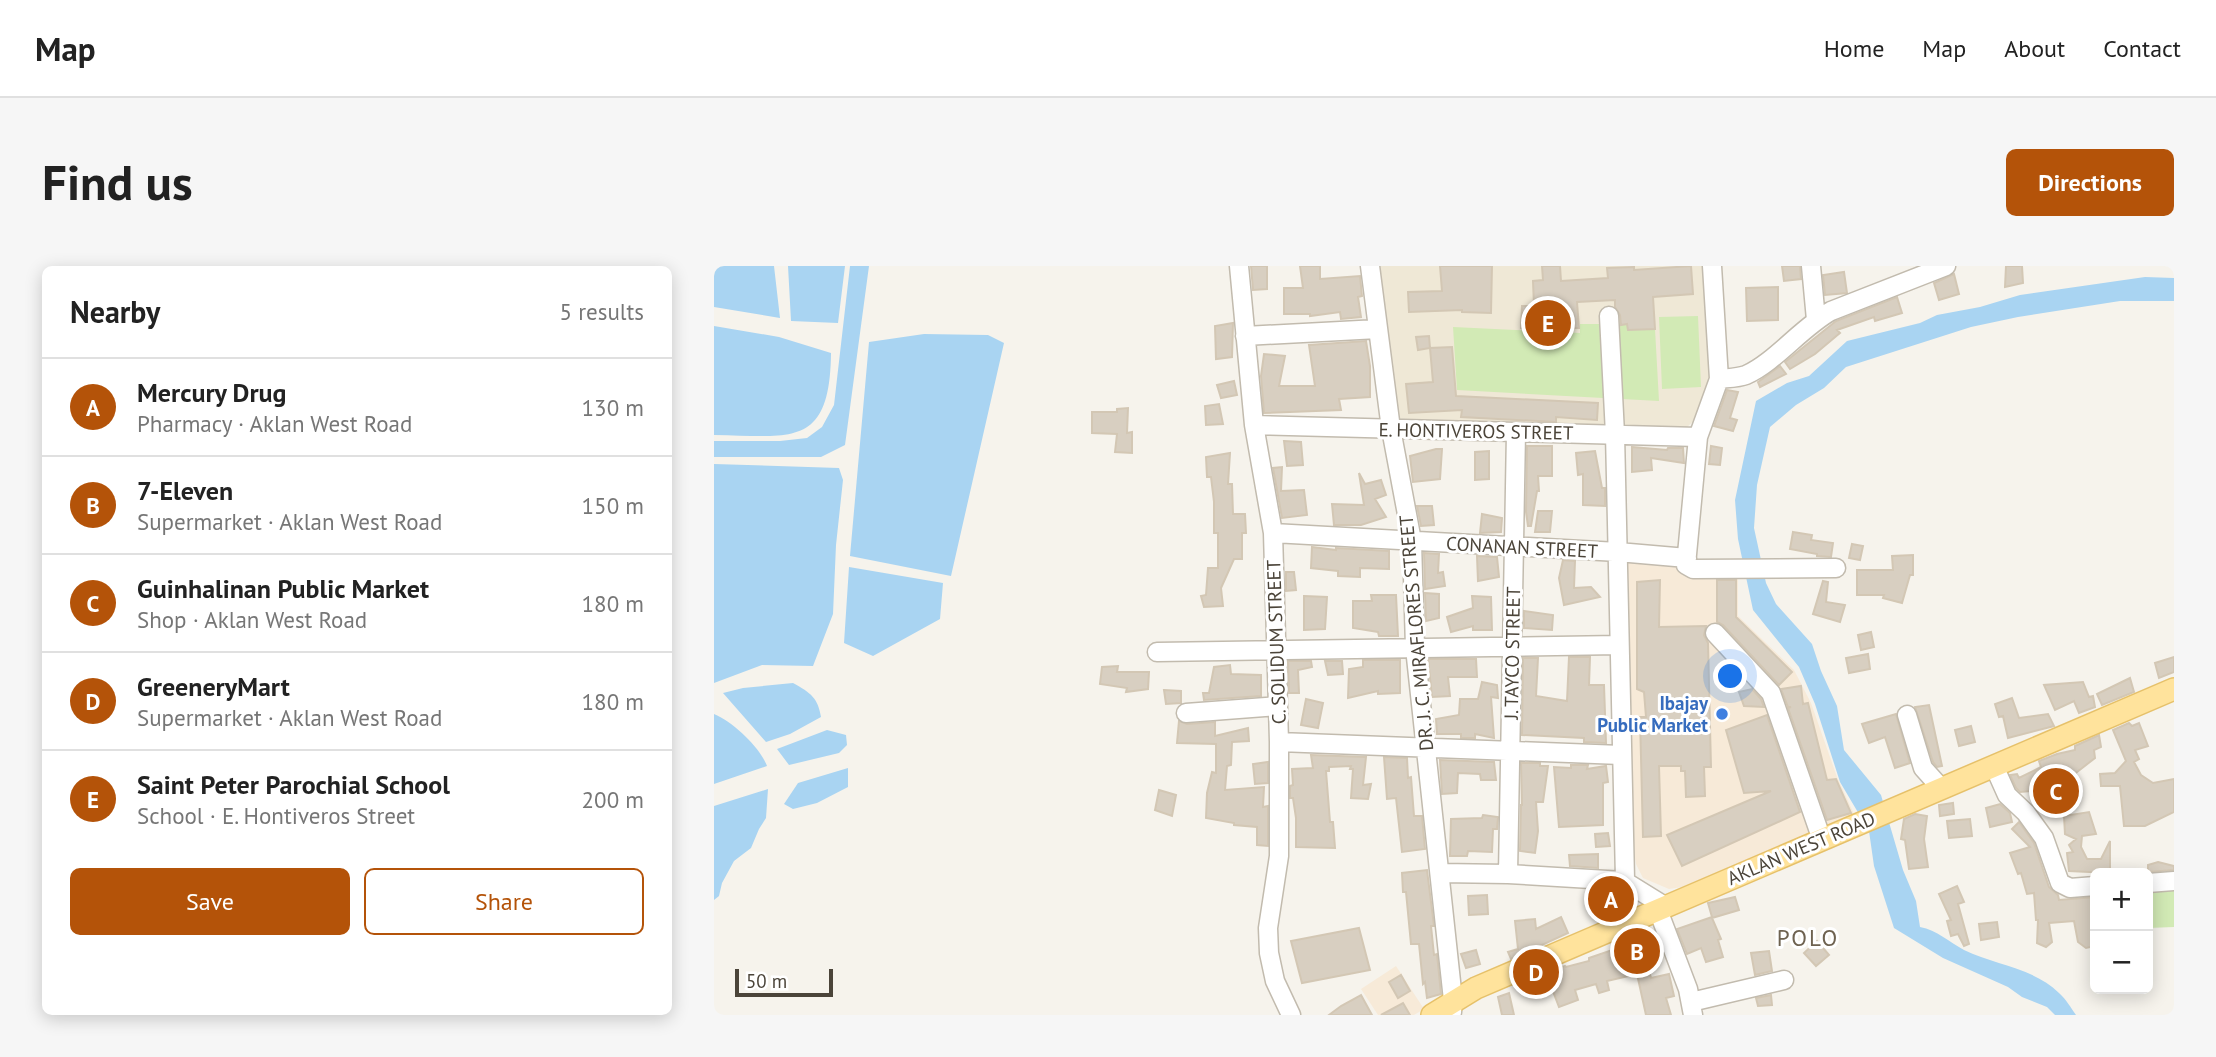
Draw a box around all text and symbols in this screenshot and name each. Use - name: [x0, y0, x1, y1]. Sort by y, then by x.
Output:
- text: Map: [35, 27, 96, 70]
- text: Home: [1824, 33, 1884, 64]
- text: Map: [1922, 33, 1966, 64]
- text: About: [2004, 33, 2065, 64]
- text: Contact: [2103, 33, 2181, 64]
- button: Directions: [2006, 149, 2174, 216]
- text: Find us: [42, 150, 193, 214]
- text: Nearby: [70, 292, 160, 331]
- text: 5 results: [560, 297, 644, 326]
- pin: E: [1525, 297, 1571, 349]
- text: Mercury Drug: [137, 376, 286, 409]
- text: A: [86, 393, 100, 422]
- text: 130 m: [582, 393, 644, 422]
- text: Pharmacy · Aklan West Road: [137, 409, 412, 438]
- street label: E. HONTIVEROS STREET: [1378, 417, 1574, 445]
- text: 7-Eleven: [137, 474, 233, 507]
- text: B: [86, 491, 100, 520]
- text: 150 m: [582, 491, 644, 520]
- text: Supermarket · Aklan West Road: [137, 507, 442, 536]
- street label: DR. J. C. MIRAFLORES STREET: [1394, 514, 1438, 752]
- street label: CONANAN STREET: [1446, 531, 1599, 563]
- street label: C. SOLIDUM STREET: [1261, 559, 1291, 725]
- text: Guinhalinan Public Market: [137, 572, 429, 605]
- street label: J. TAYCO STREET: [1499, 586, 1525, 721]
- text: C: [87, 589, 99, 618]
- text: 180 m: [582, 589, 644, 618]
- text: Shop · Aklan West Road: [137, 605, 367, 634]
- your location: [1713, 659, 1747, 693]
- text: GreeneryMart: [137, 670, 290, 703]
- text: D: [86, 687, 100, 716]
- text: 180 m: [582, 687, 644, 716]
- place label: Ibajay Public Market: [1597, 691, 1709, 737]
- text: Supermarket · Aklan West Road: [137, 703, 442, 732]
- marker: Ibajay Public Market: [1714, 706, 1730, 722]
- pin: C: [2033, 765, 2079, 817]
- text: Saint Peter Parochial School: [137, 768, 450, 801]
- text: E: [87, 785, 99, 814]
- text: 200 m: [582, 785, 644, 814]
- text: School · E. Hontiveros Street: [137, 801, 415, 830]
- street label: AKLAN WEST ROAD: [1723, 806, 1879, 890]
- button: Save: [70, 868, 350, 935]
- button: Share: [364, 868, 644, 935]
- map controls: [2090, 868, 2153, 994]
- button: +: [2090, 868, 2153, 931]
- pin: A: [1588, 873, 1634, 925]
- district label: POLO: [1777, 923, 1839, 952]
- pin: B: [1614, 925, 1660, 977]
- button: −: [2090, 931, 2153, 994]
- pin: D: [1513, 946, 1559, 998]
- scale bar: [735, 966, 833, 998]
- text: 50 m: [746, 969, 787, 993]

